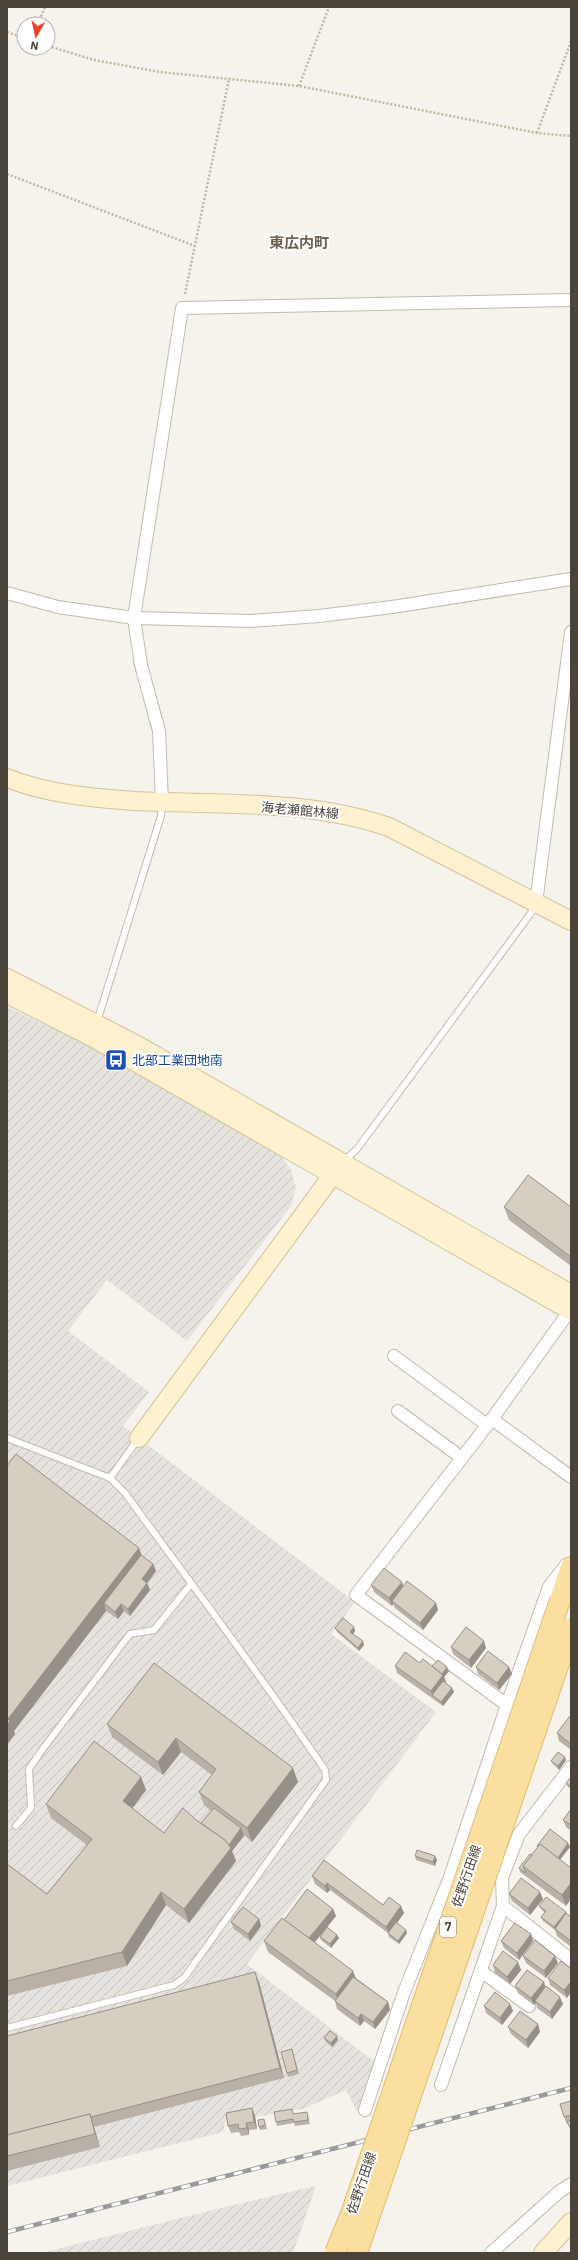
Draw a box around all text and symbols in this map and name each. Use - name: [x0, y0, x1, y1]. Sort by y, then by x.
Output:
- north arrow: [16, 16, 56, 56]
- text: N: [29, 38, 39, 53]
- district label: 東広内町: [269, 233, 329, 252]
- street label: 海老瀬館林線: [260, 799, 340, 822]
- bus stop icon: 北部工業団地南: [103, 1047, 129, 1073]
- place label: 北部工業団地南: [132, 1052, 223, 1069]
- street label: 佐野行田線: [448, 1843, 485, 1910]
- road number: 7: [440, 1917, 456, 1937]
- street label: 佐野行田線: [343, 2150, 380, 2217]

